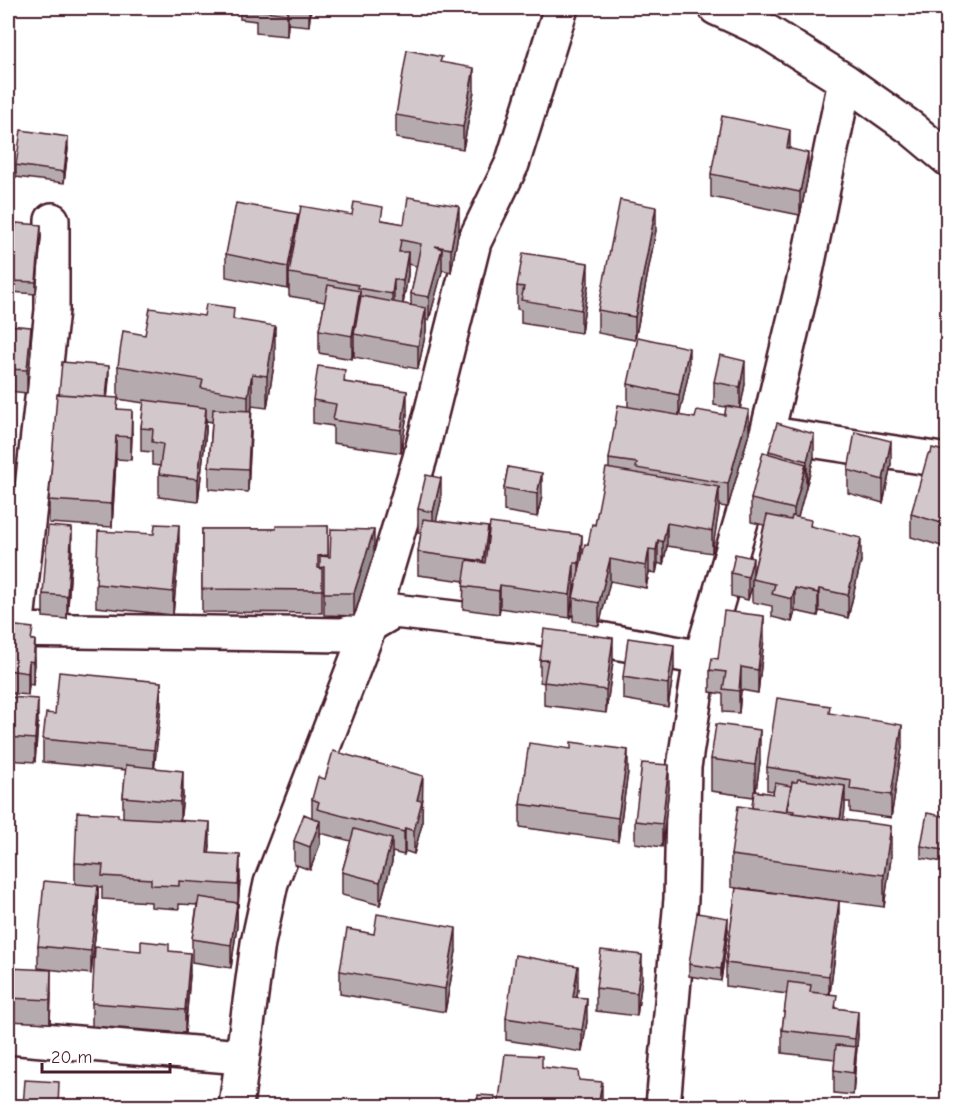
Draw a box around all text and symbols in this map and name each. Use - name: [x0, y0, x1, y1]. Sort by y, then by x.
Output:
- scale bar: [42, 1036, 170, 1074]
- text: 20 m: [51, 1047, 92, 1068]

